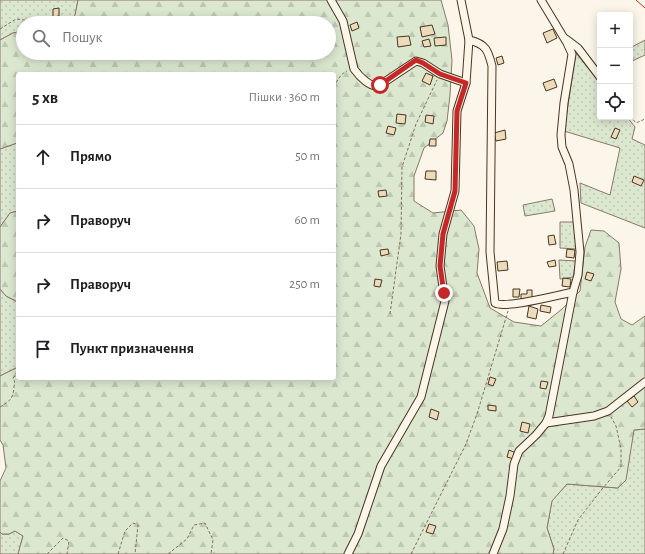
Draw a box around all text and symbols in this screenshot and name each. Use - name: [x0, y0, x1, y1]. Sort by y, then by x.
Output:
- map controls: [597, 12, 633, 120]
- button: +: [597, 12, 633, 48]
- search box: [16, 16, 336, 60]
- icon: search: [30, 27, 52, 49]
- text: Пошук: [62, 30, 102, 45]
- button: −: [597, 48, 633, 84]
- route start: [371, 76, 389, 94]
- button: locate: [597, 84, 633, 120]
- text: 5 хв: [32, 89, 58, 106]
- text: Пішки · 360 m: [248, 91, 320, 104]
- icon: ahead: [32, 146, 54, 168]
- text: Прямо: [70, 149, 112, 164]
- text: 50 m: [295, 150, 320, 163]
- icon: right: [32, 210, 54, 232]
- text: Праворуч: [70, 213, 131, 228]
- text: 60 m: [294, 214, 320, 227]
- icon: right: [32, 274, 54, 296]
- text: Праворуч: [70, 277, 131, 292]
- text: 250 m: [289, 278, 320, 291]
- route end: [435, 284, 453, 302]
- icon: arrive: [32, 338, 54, 360]
- text: Пункт призначення: [70, 341, 194, 356]

